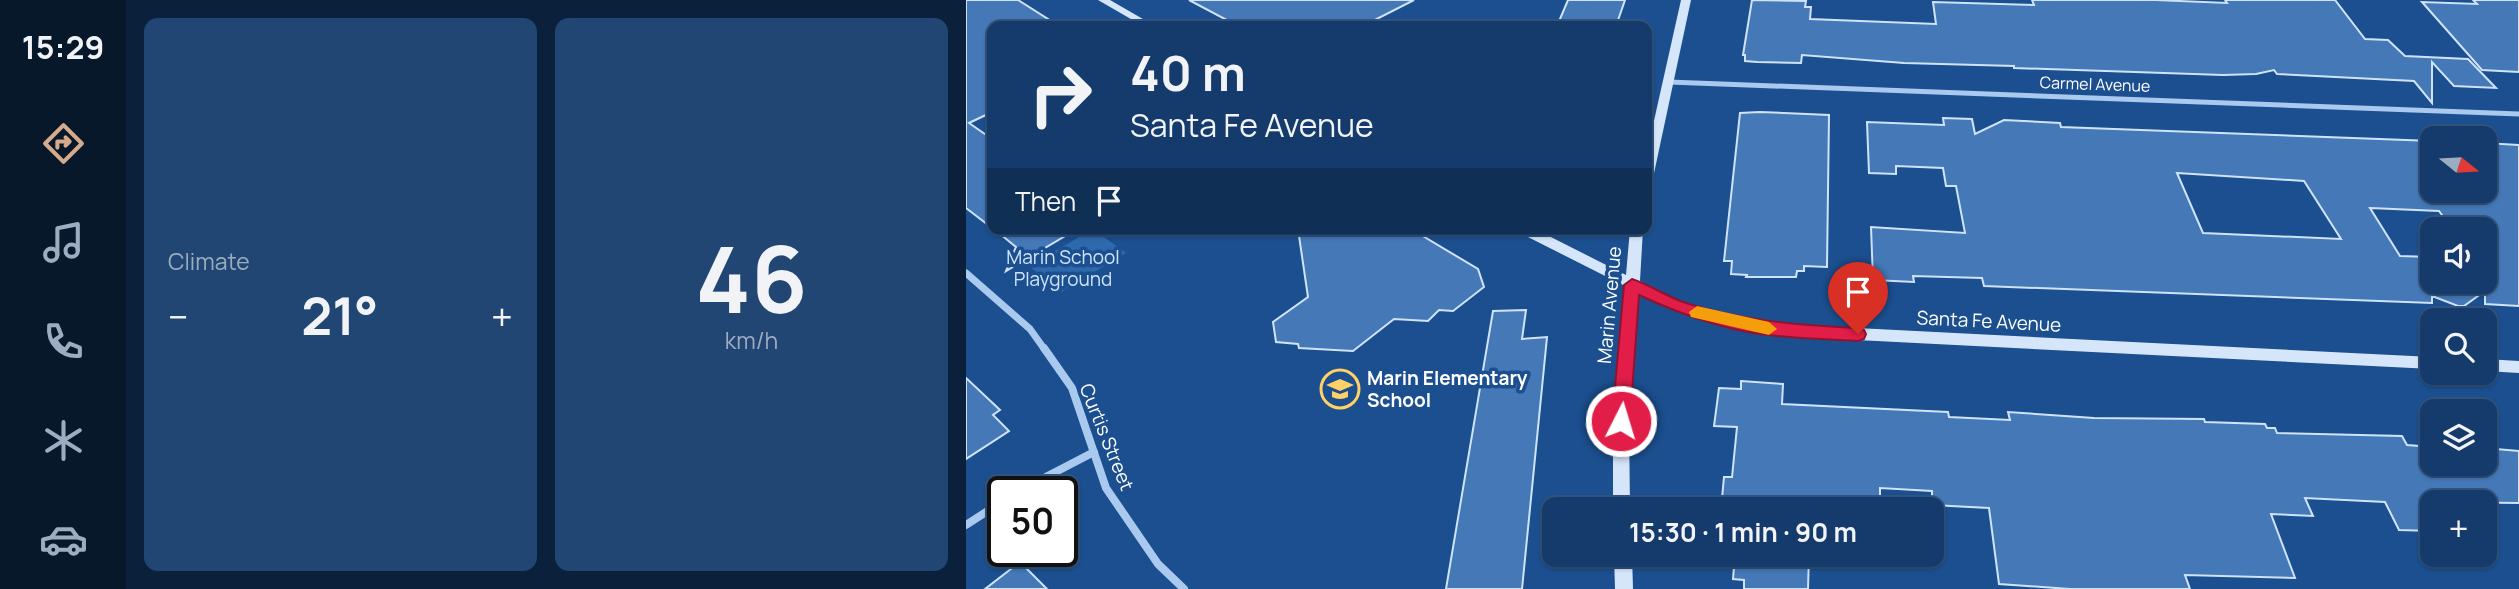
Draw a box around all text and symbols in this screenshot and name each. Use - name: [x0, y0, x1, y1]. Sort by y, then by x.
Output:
- text: 15:29: [22, 25, 104, 69]
- text: 40 m: [1130, 39, 1246, 106]
- icon: right: [1015, 49, 1106, 140]
- street label: Carmel Avenue: [2039, 71, 2151, 97]
- text: Santa Fe Avenue: [1130, 103, 1374, 147]
- icon: directions: [39, 119, 88, 168]
- north arrow: [2420, 126, 2497, 203]
- map controls: [2420, 126, 2497, 567]
- icon: arrive: [1090, 182, 1128, 220]
- text: Then: [1015, 183, 1076, 219]
- text: 46: [696, 216, 807, 340]
- button: sound: [2420, 217, 2497, 294]
- icon: music: [39, 218, 88, 267]
- park label: Marin School Playground: [1006, 244, 1120, 292]
- text: Climate: [168, 245, 250, 277]
- street label: Marin Avenue: [1591, 245, 1627, 365]
- pin: [1828, 262, 1888, 334]
- icon: arrive: [1839, 273, 1877, 311]
- text: 21°: [301, 280, 378, 351]
- text: −: [168, 290, 189, 342]
- text: +: [491, 290, 513, 342]
- street label: Santa Fe Avenue: [1916, 304, 2062, 338]
- button: search: [2420, 308, 2497, 385]
- icon: phone: [39, 317, 88, 366]
- text: km/h: [725, 324, 778, 356]
- place label: Marin Elementary School: [1367, 365, 1528, 413]
- school or university icon: Marin Elementary School: [1319, 368, 1361, 410]
- street label: Curtis Street: [1074, 380, 1140, 494]
- position arrow: [1584, 384, 1658, 458]
- button: layers: [2420, 399, 2497, 476]
- icon: climate: [39, 416, 88, 465]
- speed limit sign: 50: [987, 476, 1078, 567]
- button: +: [2420, 490, 2497, 567]
- text: 15:30 · 1 min · 90 m: [1629, 514, 1857, 550]
- icon: car: [39, 515, 88, 564]

